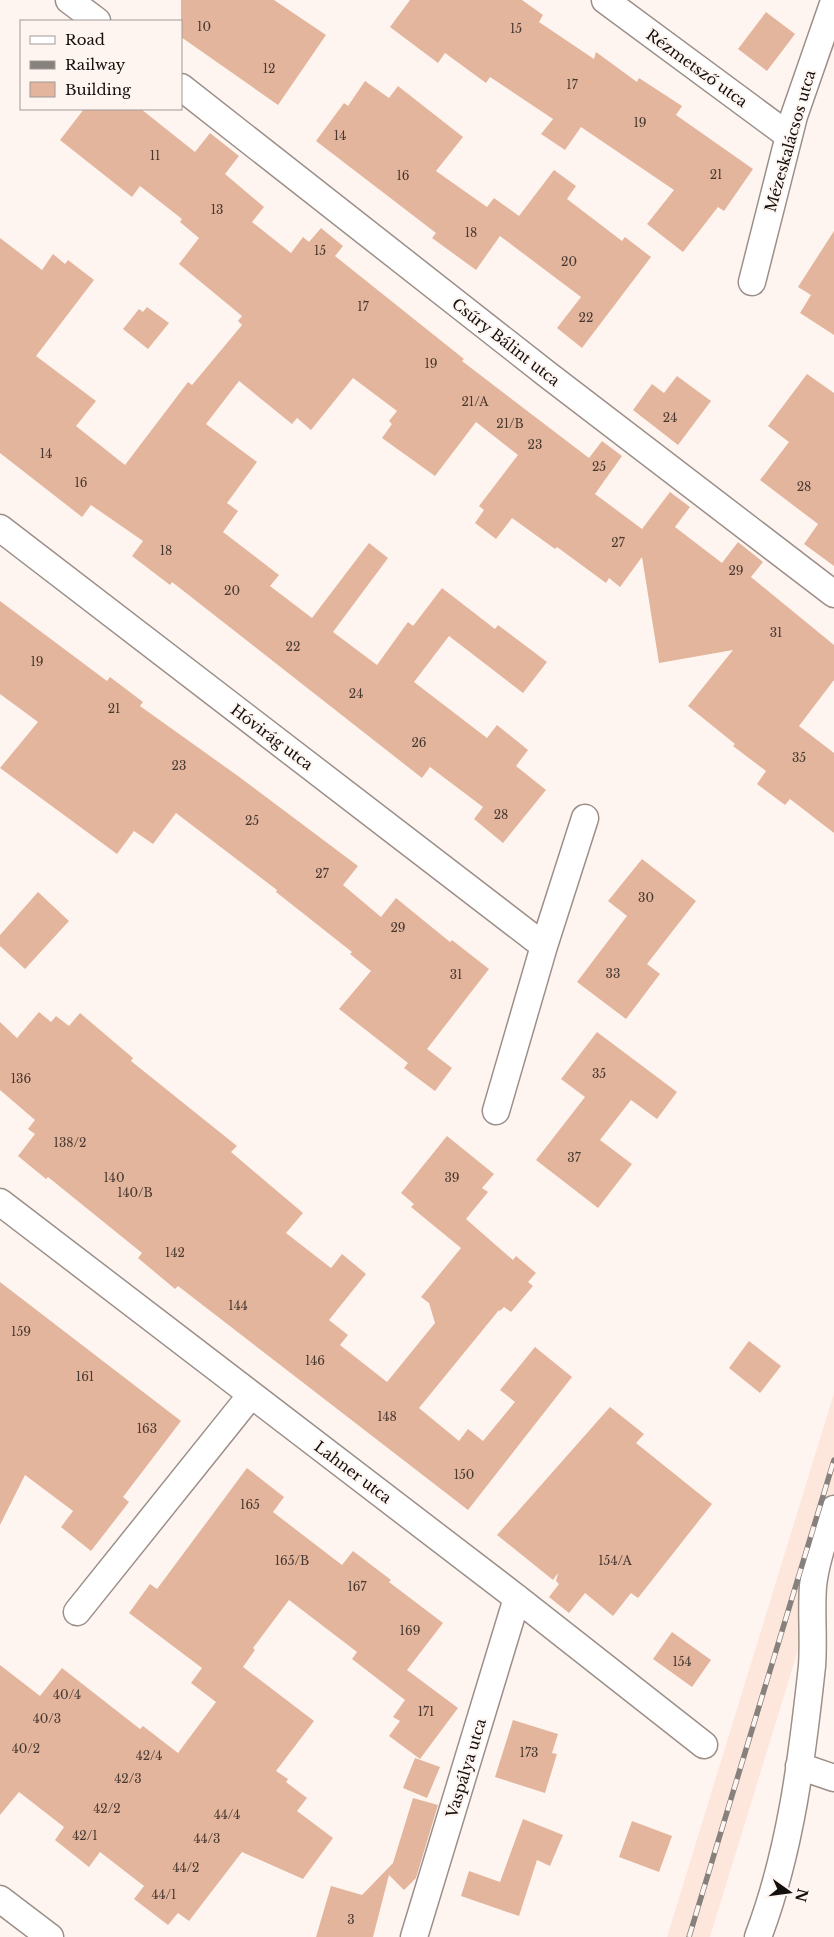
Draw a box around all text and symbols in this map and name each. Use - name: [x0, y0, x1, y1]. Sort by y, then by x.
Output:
- house number: 10: [197, 19, 211, 34]
- legend: [20, 20, 182, 110]
- house number: 15: [510, 21, 522, 36]
- street label: Rézmetsző utca: [643, 25, 752, 111]
- text: Road: [65, 30, 105, 49]
- text: Railway: [65, 55, 126, 74]
- house number: 12: [263, 61, 275, 76]
- street label: Mézeskalácsos utca: [761, 67, 820, 214]
- house number: 17: [566, 77, 579, 92]
- text: Building: [65, 80, 132, 99]
- house number: 19: [633, 115, 647, 130]
- house number: 14: [334, 128, 346, 143]
- house number: 11: [150, 148, 160, 163]
- house number: 21: [710, 167, 722, 182]
- house number: 16: [396, 168, 410, 183]
- house number: 13: [211, 202, 223, 217]
- house number: 18: [465, 225, 477, 240]
- house number: 15: [314, 243, 326, 258]
- house number: 20: [561, 254, 577, 269]
- street label: Csűry Bálint utca: [448, 294, 564, 390]
- house number: 17: [357, 299, 370, 314]
- house number: 22: [579, 310, 593, 325]
- house number: 19: [424, 356, 438, 371]
- house number: 21/A: [461, 394, 489, 409]
- house number: 24: [663, 410, 677, 425]
- house number: 21/B: [496, 416, 524, 431]
- house number: 23: [528, 437, 542, 452]
- house number: 14: [40, 446, 52, 461]
- house number: 25: [592, 459, 606, 474]
- house number: 16: [74, 475, 88, 490]
- house number: 28: [797, 479, 811, 494]
- house number: 27: [611, 535, 626, 550]
- house number: 18: [160, 543, 172, 558]
- house number: 29: [728, 563, 744, 578]
- house number: 20: [224, 583, 240, 598]
- house number: 31: [770, 625, 782, 640]
- house number: 22: [286, 639, 300, 654]
- house number: 19: [30, 654, 44, 669]
- house number: 24: [349, 686, 363, 701]
- street label: Hóvirág utca: [227, 700, 317, 774]
- house number: 21: [108, 701, 120, 716]
- house number: 26: [411, 735, 427, 750]
- house number: 35: [792, 750, 806, 765]
- house number: 23: [172, 758, 186, 773]
- house number: 28: [494, 807, 508, 822]
- house number: 25: [245, 813, 259, 828]
- house number: 27: [315, 866, 330, 881]
- house number: 30: [638, 890, 654, 905]
- house number: 29: [390, 920, 406, 935]
- house number: 33: [606, 966, 620, 981]
- house number: 31: [450, 967, 462, 982]
- house number: 35: [592, 1066, 606, 1081]
- house number: 136: [11, 1071, 32, 1086]
- house number: 138/2: [54, 1135, 86, 1150]
- house number: 37: [567, 1150, 582, 1165]
- house number: 140: [104, 1170, 124, 1185]
- house number: 39: [444, 1170, 460, 1185]
- house number: 140/B: [117, 1185, 153, 1200]
- house number: 142: [165, 1245, 185, 1260]
- house number: 144: [228, 1298, 248, 1313]
- house number: 159: [11, 1324, 31, 1339]
- house number: 146: [305, 1353, 325, 1368]
- house number: 161: [76, 1369, 94, 1384]
- house number: 148: [377, 1409, 397, 1424]
- house number: 163: [137, 1421, 157, 1436]
- street label: Lahner utca: [311, 1437, 396, 1508]
- house number: 150: [454, 1467, 474, 1482]
- house number: 165: [240, 1497, 260, 1512]
- house number: 165/B: [275, 1553, 309, 1568]
- house number: 154/A: [598, 1553, 632, 1568]
- house number: 167: [347, 1579, 368, 1594]
- house number: 169: [400, 1623, 420, 1638]
- house number: 154: [672, 1654, 692, 1669]
- house number: 40/4: [53, 1687, 81, 1702]
- house number: 171: [418, 1704, 434, 1719]
- house number: 40/3: [33, 1711, 61, 1726]
- street label: Vaspálya utca: [442, 1715, 490, 1821]
- house number: 40/2: [12, 1741, 40, 1756]
- house number: 173: [520, 1745, 538, 1760]
- house number: 42/4: [136, 1748, 162, 1763]
- house number: 42/3: [114, 1771, 142, 1786]
- house number: 42/2: [93, 1801, 121, 1816]
- house number: 44/4: [214, 1807, 240, 1822]
- house number: 42/1: [72, 1828, 98, 1843]
- house number: 44/3: [194, 1831, 220, 1846]
- house number: 44/2: [173, 1860, 199, 1875]
- north arrow: [764, 1867, 814, 1917]
- house number: 44/1: [152, 1887, 176, 1902]
- text: N: [791, 1887, 812, 1904]
- house number: 3: [347, 1912, 355, 1927]

